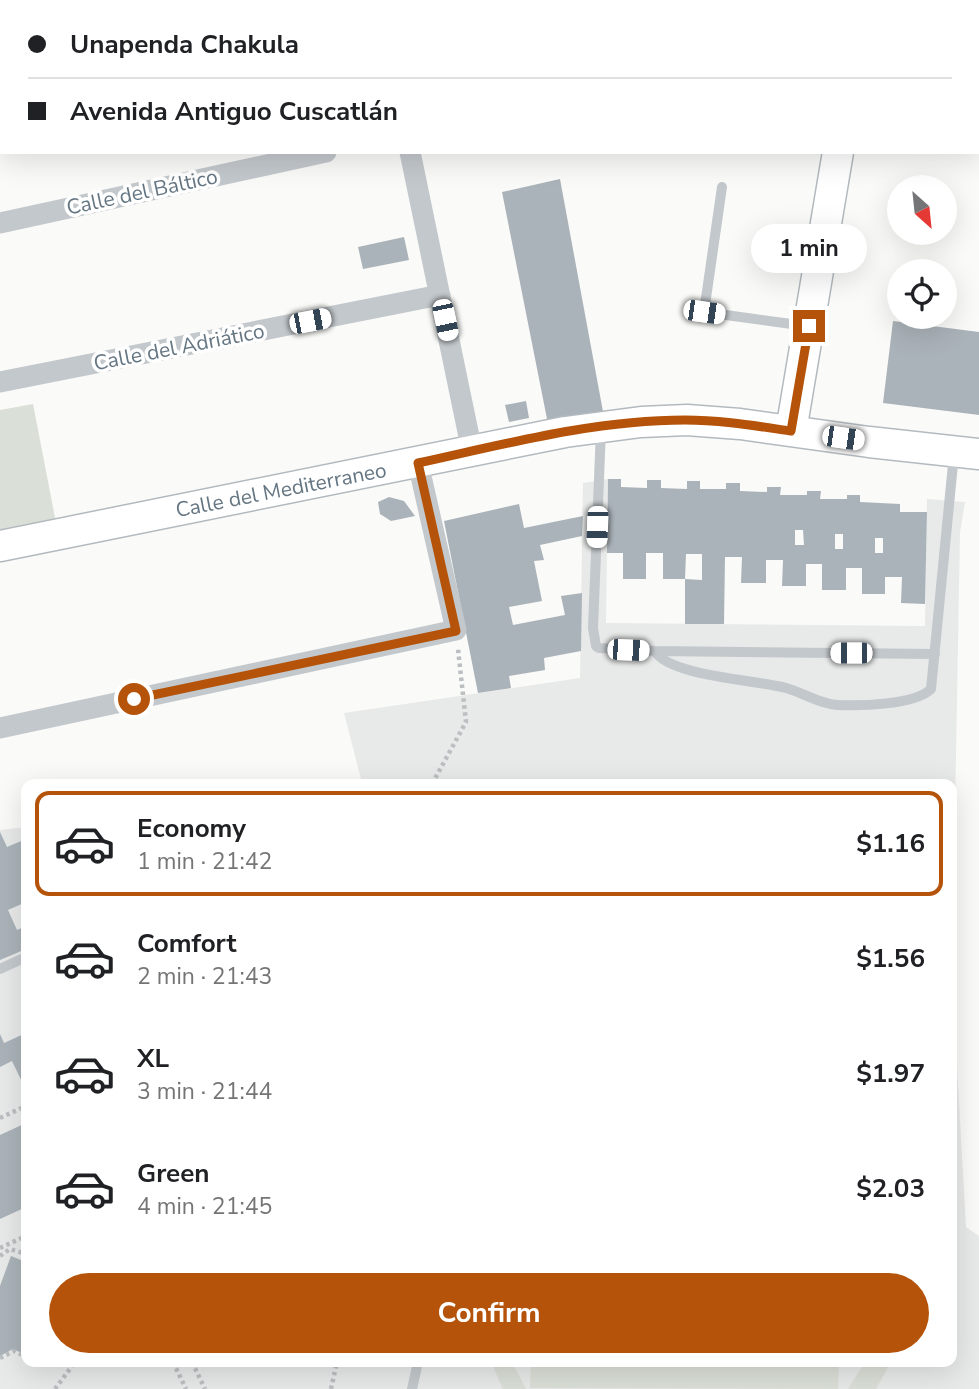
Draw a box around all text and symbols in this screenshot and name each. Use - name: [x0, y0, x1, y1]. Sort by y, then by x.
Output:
- text: Unapenda Chakula: [70, 27, 299, 62]
- text: Avenida Antiguo Cuscatlán: [70, 94, 398, 129]
- street label: Calle del Báltico: [64, 162, 220, 222]
- north arrow: [887, 175, 957, 245]
- map controls: [887, 175, 957, 329]
- callout: 1 min: [751, 224, 867, 274]
- text: 1 min: [779, 233, 839, 264]
- button: locate: [887, 259, 957, 329]
- car: [431, 297, 460, 343]
- car: [682, 299, 727, 325]
- car: [288, 307, 333, 335]
- route end: [793, 310, 825, 342]
- street label: Calle del Adriático: [91, 317, 267, 377]
- car: [821, 425, 866, 451]
- street label: Calle del Mediterraneo: [173, 456, 389, 524]
- car: [586, 506, 609, 548]
- car: [607, 639, 650, 661]
- car: [831, 643, 873, 664]
- route start: [118, 683, 150, 715]
- text: Economy: [137, 811, 246, 846]
- icon: car: [53, 812, 116, 875]
- text: $1.16: [856, 826, 925, 861]
- text: 1 min · 21:42: [137, 846, 272, 877]
- text: Comfort: [137, 926, 237, 961]
- icon: car: [53, 927, 116, 990]
- text: $1.56: [856, 941, 925, 976]
- text: 2 min · 21:43: [137, 961, 272, 992]
- text: XL: [137, 1041, 169, 1076]
- icon: car: [53, 1042, 116, 1105]
- text: $1.97: [856, 1056, 925, 1091]
- text: 3 min · 21:44: [137, 1076, 272, 1107]
- text: Green: [137, 1156, 210, 1191]
- icon: car: [53, 1157, 116, 1220]
- text: $2.03: [856, 1171, 925, 1206]
- text: 4 min · 21:45: [137, 1191, 272, 1222]
- button: Confirm: [49, 1273, 929, 1353]

